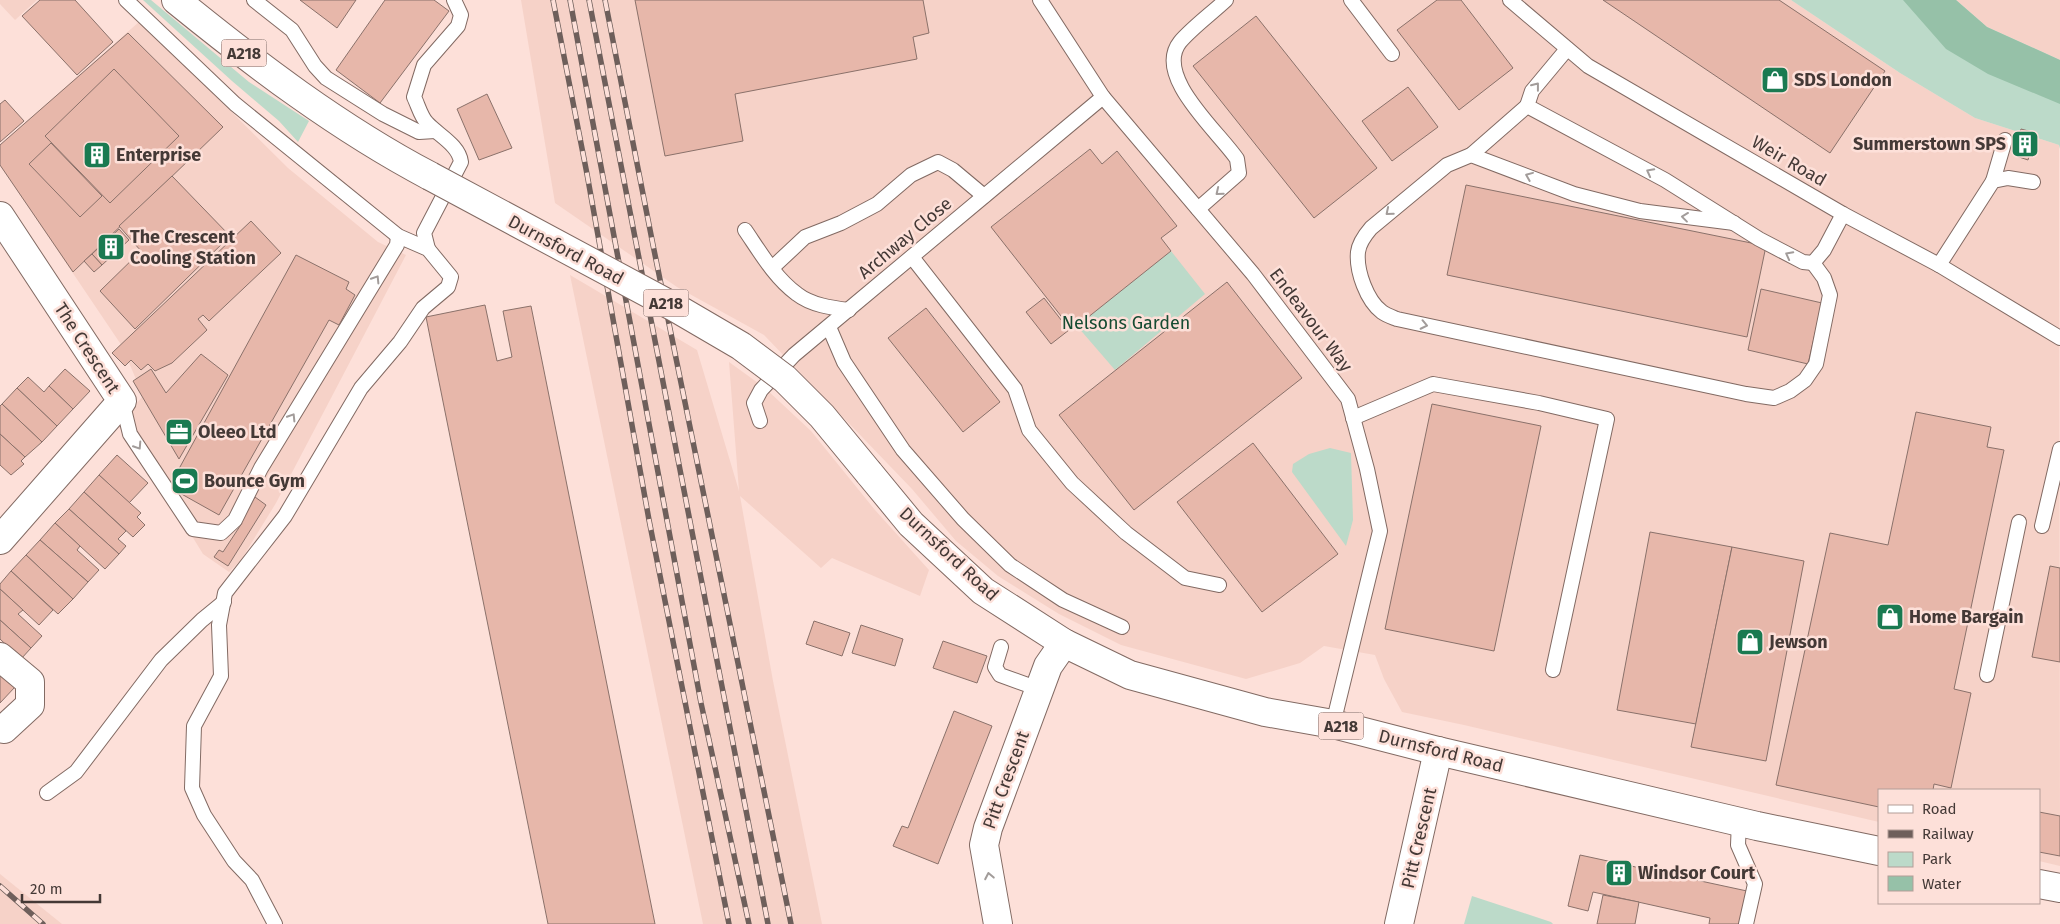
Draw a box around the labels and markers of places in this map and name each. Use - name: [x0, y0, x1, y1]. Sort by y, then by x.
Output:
- shop icon: SDS London: [1760, 65, 1790, 95]
- place label: SDS London: [1794, 69, 1892, 91]
- building icon: Summerstown SPS: [2010, 129, 2040, 159]
- place label: Summerstown SPS: [1853, 133, 2006, 155]
- building icon: Enterprise: [82, 140, 112, 170]
- place label: Enterprise: [116, 144, 201, 166]
- place label: The Crescent Cooling Station: [130, 226, 256, 269]
- building icon: The Crescent Cooling Station: [96, 232, 126, 262]
- office icon: Oleeo Ltd: [164, 417, 194, 447]
- place label: Oleeo Ltd: [198, 421, 277, 443]
- sports icon: Bounce Gym: [170, 466, 200, 496]
- place label: Bounce Gym: [204, 470, 305, 492]
- shop icon: Home Bargain: [1875, 602, 1905, 632]
- place label: Home Bargain: [1909, 606, 2024, 628]
- shop icon: Jewson: [1735, 627, 1765, 657]
- place label: Jewson: [1768, 631, 1828, 653]
- building icon: Windsor Court: [1604, 858, 1634, 888]
- place label: Windsor Court: [1638, 862, 1756, 884]

